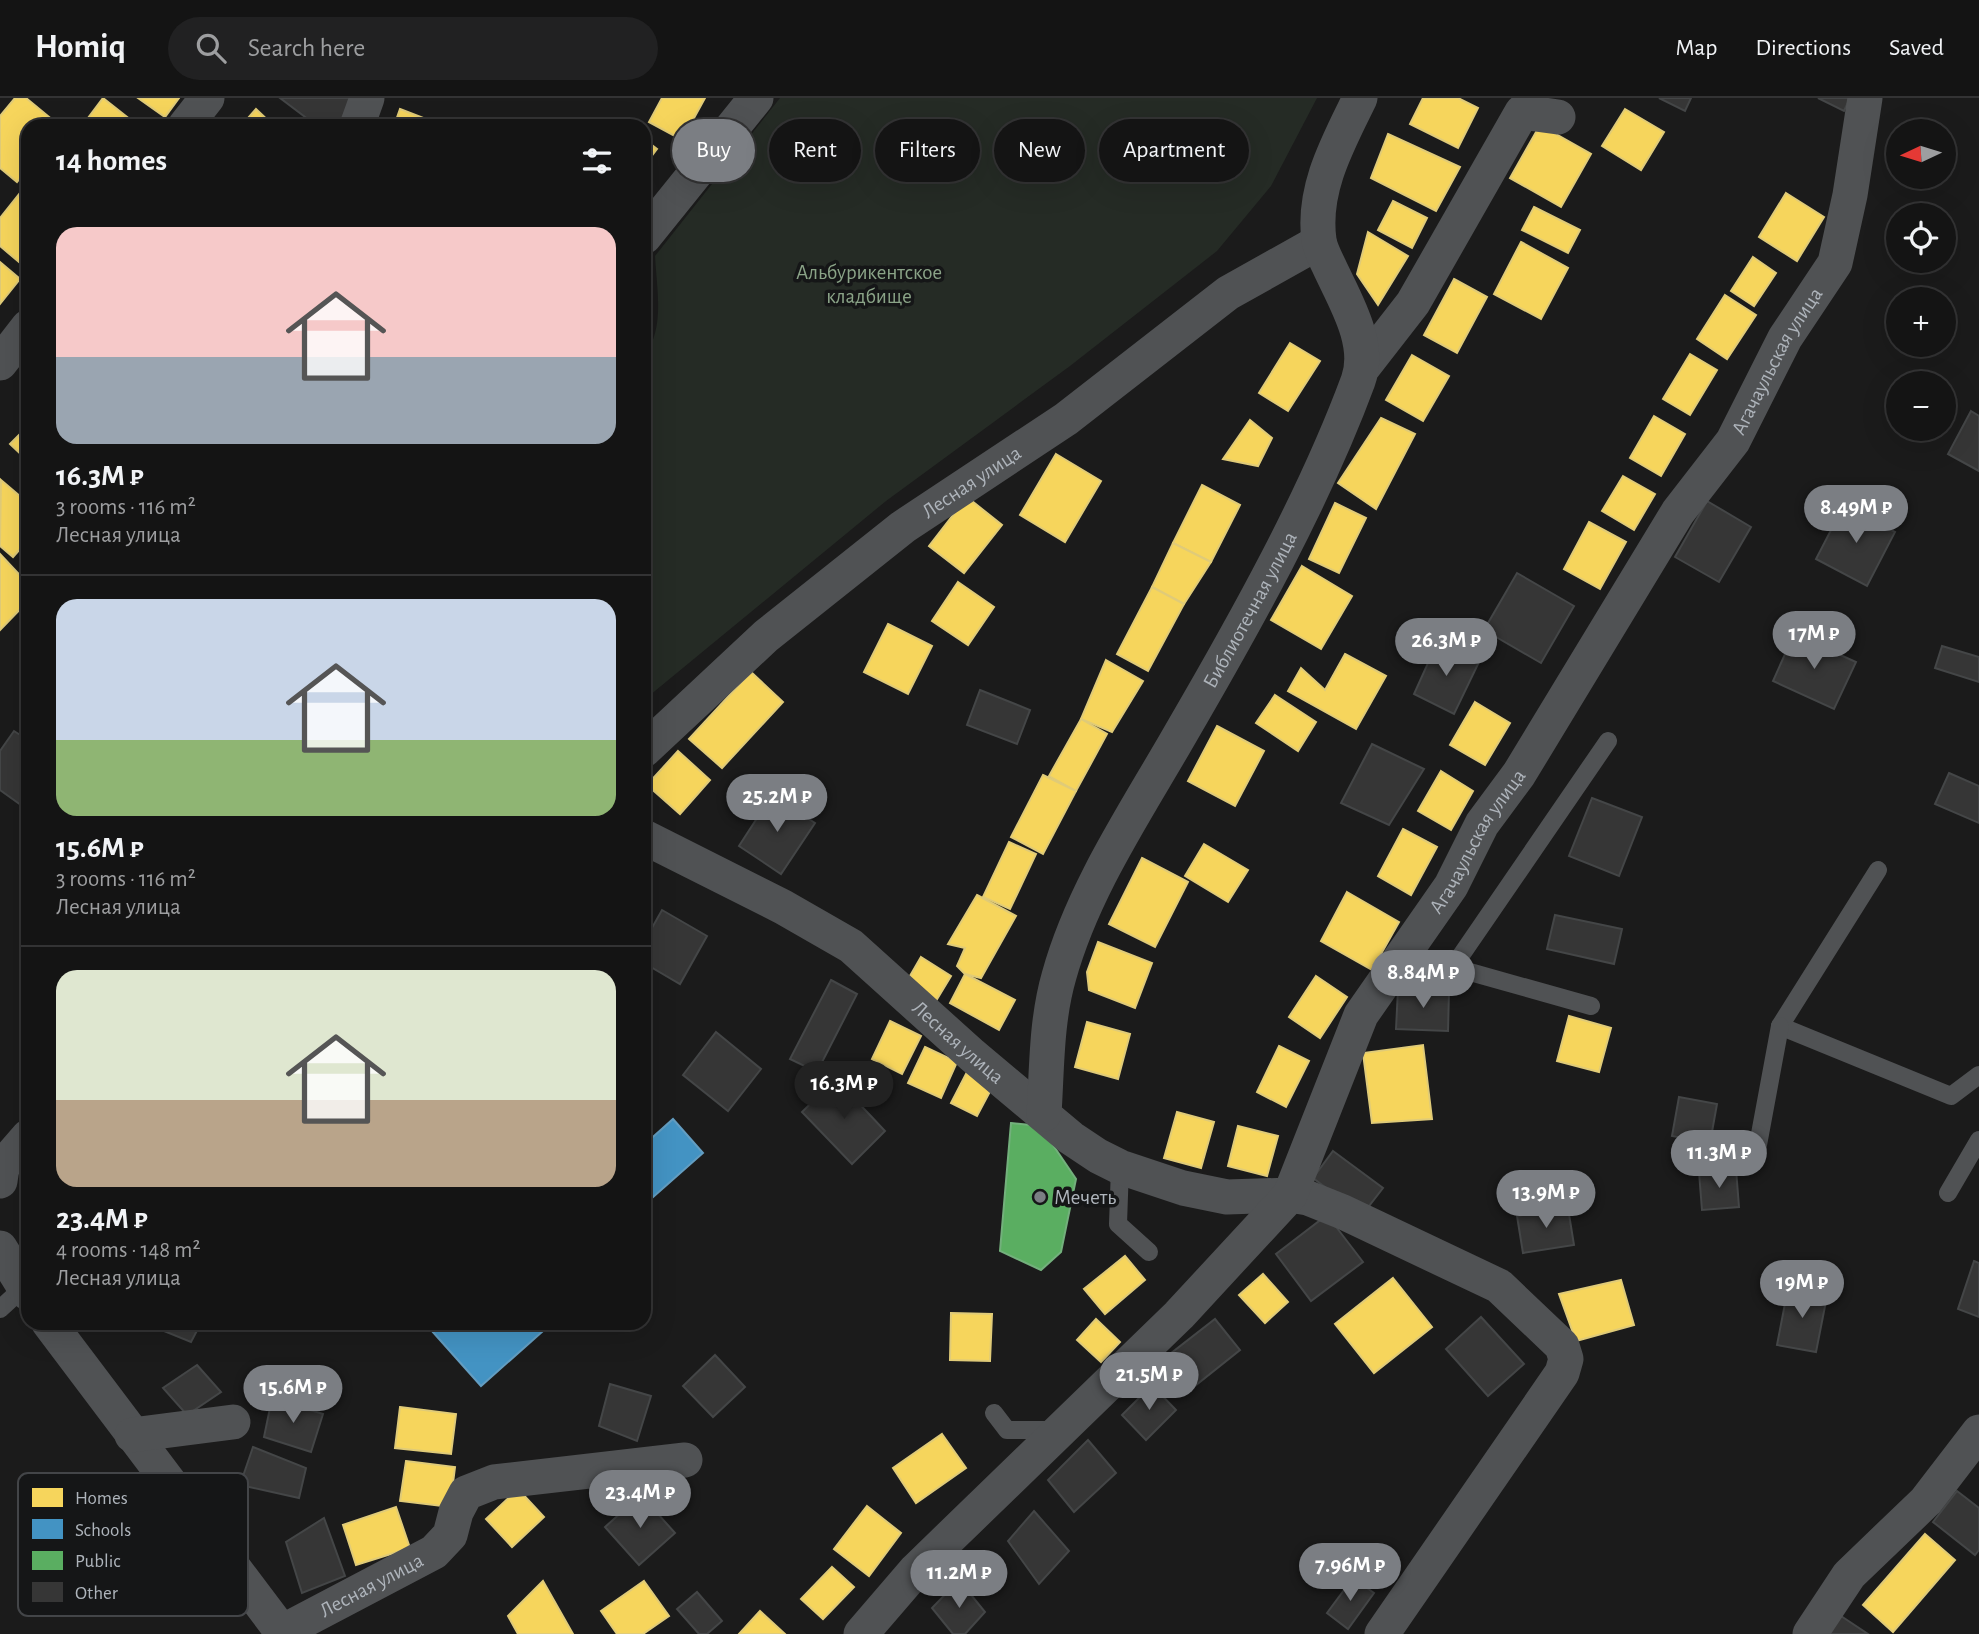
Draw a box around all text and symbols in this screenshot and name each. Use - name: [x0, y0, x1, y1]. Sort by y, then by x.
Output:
- search box: [168, 17, 658, 80]
- icon: search: [192, 29, 230, 67]
- text: Homiq: [35, 31, 126, 64]
- text: Search here: [248, 35, 365, 61]
- text: Map: [1675, 36, 1717, 60]
- text: Directions: [1755, 36, 1851, 60]
- text: Saved: [1889, 36, 1944, 60]
- chip: Buy: [672, 119, 755, 182]
- chip: Rent: [769, 119, 861, 182]
- chip: Filters: [875, 119, 980, 182]
- chip: New: [994, 119, 1085, 182]
- chip: Apartment: [1099, 119, 1249, 182]
- north arrow: [1886, 119, 1956, 189]
- map controls: [1886, 119, 1956, 441]
- icon: filters: [578, 142, 616, 180]
- text: 14 homes: [56, 146, 167, 176]
- button: locate: [1886, 203, 1956, 273]
- park label: Альбурикентское кладбище: [796, 262, 942, 307]
- icon: home: [273, 273, 399, 399]
- street label: Агачаульская улица: [1727, 283, 1826, 438]
- button: +: [1886, 287, 1956, 357]
- button: −: [1886, 371, 1956, 441]
- street label: Лесная улица: [918, 441, 1025, 522]
- text: 16.3M ₽: [56, 461, 144, 491]
- pin: 8.49M ₽: [1791, 486, 1921, 545]
- text: 3 rooms · 116 m²: [56, 496, 196, 519]
- text: 8.49M ₽: [1820, 496, 1892, 519]
- text: Лесная улица: [56, 524, 181, 547]
- street label: Библиотечная улица: [1199, 528, 1301, 691]
- pin: 17M ₽: [1765, 612, 1863, 671]
- pin: 26.3M ₽: [1381, 618, 1511, 678]
- text: 17M ₽: [1789, 622, 1839, 645]
- text: 26.3M ₽: [1411, 629, 1481, 652]
- icon: home: [273, 645, 399, 771]
- street label: Агачаульская улица: [1425, 765, 1530, 917]
- pin: 25.2M ₽: [712, 774, 842, 834]
- text: 25.2M ₽: [742, 785, 812, 808]
- text: 15.6M ₽: [56, 833, 144, 863]
- text: 3 rooms · 116 m²: [56, 868, 196, 891]
- text: Лесная улица: [56, 896, 181, 919]
- pin: 8.84M ₽: [1358, 950, 1488, 1010]
- text: 8.84M ₽: [1387, 961, 1459, 984]
- street label: Лесная улица: [909, 996, 1008, 1088]
- icon: home: [273, 1016, 399, 1142]
- pin: 16.3M ₽: [779, 1062, 909, 1121]
- text: 16.3M ₽: [810, 1072, 878, 1095]
- pin: 11.3M ₽: [1654, 1130, 1784, 1190]
- text: 11.3M ₽: [1687, 1141, 1751, 1164]
- pin: 13.9M ₽: [1481, 1170, 1611, 1230]
- text: 13.9M ₽: [1512, 1181, 1580, 1204]
- place label: Мечеть: [1054, 1187, 1116, 1208]
- marker: Мечеть: [1032, 1189, 1048, 1205]
- text: 23.4M ₽: [56, 1204, 148, 1234]
- text: 4 rooms · 148 m²: [56, 1239, 201, 1262]
- pin: 19M ₽: [1753, 1260, 1851, 1320]
- text: Лесная улица: [56, 1267, 181, 1290]
- text: 19M ₽: [1776, 1271, 1828, 1294]
- pin: 21.5M ₽: [1084, 1352, 1214, 1412]
- text: 21.5M ₽: [1116, 1363, 1182, 1386]
- pin: 15.6M ₽: [228, 1366, 358, 1425]
- text: 15.6M ₽: [259, 1376, 327, 1399]
- pin: 23.4M ₽: [575, 1470, 705, 1530]
- legend: [18, 1473, 248, 1616]
- text: 23.4M ₽: [605, 1481, 675, 1504]
- text: Homes: [75, 1489, 128, 1508]
- text: Schools: [75, 1521, 131, 1540]
- pin: 7.96M ₽: [1285, 1544, 1415, 1603]
- street label: Лесная улица: [316, 1549, 427, 1621]
- pin: 11.2M ₽: [894, 1550, 1024, 1610]
- text: Public: [75, 1552, 121, 1571]
- text: 7.96M ₽: [1315, 1554, 1385, 1577]
- text: 11.2M ₽: [926, 1561, 992, 1584]
- text: Other: [75, 1584, 118, 1603]

